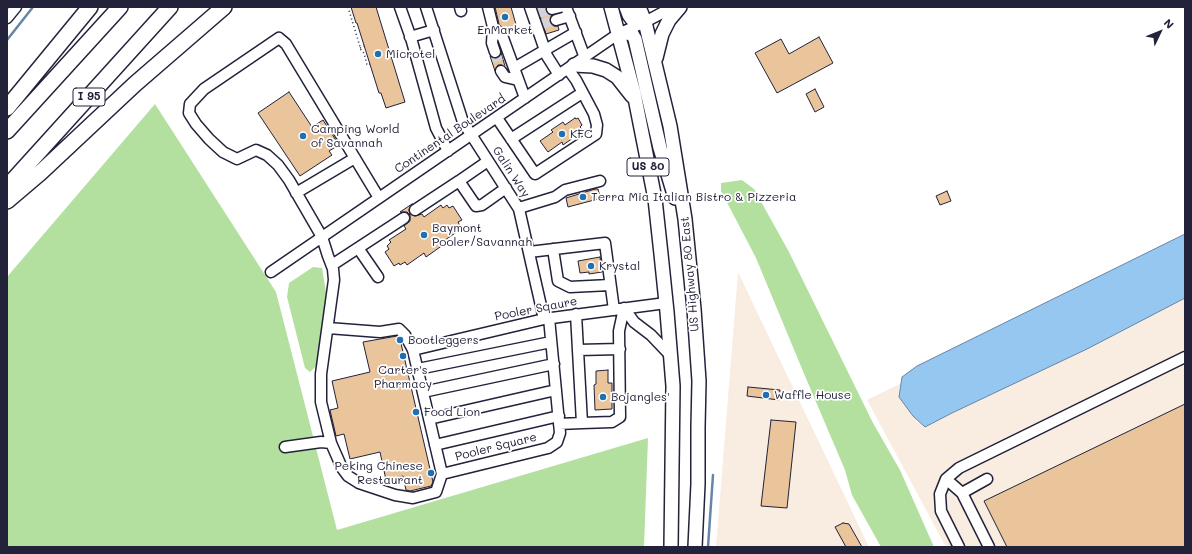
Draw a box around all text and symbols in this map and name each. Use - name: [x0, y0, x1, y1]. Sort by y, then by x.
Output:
- marker: EnMarket: [500, 12, 510, 22]
- north arrow: [1140, 12, 1180, 52]
- text: N: [1161, 15, 1177, 32]
- place label: EnMarket: [477, 23, 533, 37]
- place label: Microtel: [386, 47, 435, 61]
- marker: Microtel: [373, 49, 383, 59]
- road number: I 95: [73, 88, 105, 106]
- street label: Continental Boulevard: [392, 92, 508, 176]
- place label: Camping World of Savannah: [311, 122, 399, 150]
- place label: KFC: [570, 127, 593, 141]
- marker: KFC: [557, 129, 567, 139]
- marker: Camping World of Savannah: [298, 131, 308, 141]
- street label: Galin Way: [489, 144, 533, 200]
- road number: US 80: [627, 158, 669, 176]
- place label: Terra Mia Italian Bistro & Pizzeria: [591, 190, 796, 204]
- marker: Terra Mia Italian Bistro & Pizzeria: [578, 192, 588, 202]
- street label: US Highway 80 East: [678, 216, 702, 332]
- place label: Baymont Pooler/Savannah: [432, 221, 532, 249]
- marker: Baymont Pooler/Savannah: [419, 230, 429, 240]
- place label: Krystal: [599, 259, 640, 273]
- marker: Krystal: [586, 261, 596, 271]
- street label: Pooler Sqaure: [493, 294, 579, 324]
- place label: Bootleggers: [408, 333, 479, 347]
- marker: Bootleggers: [395, 335, 405, 345]
- marker: Carter's Pharmacy: [398, 351, 408, 361]
- place label: Carter's Pharmacy: [374, 363, 432, 391]
- place label: Waffle House: [774, 388, 851, 402]
- place label: Bojangles': [611, 390, 670, 404]
- marker: Waffle House: [761, 390, 771, 400]
- marker: Bojangles': [598, 392, 608, 402]
- place label: Food Lion: [424, 405, 480, 419]
- marker: Food Lion: [411, 407, 421, 417]
- street label: Pooler Square: [454, 430, 538, 464]
- place label: Peking Chinese Restaurant: [334, 459, 423, 487]
- marker: Peking Chinese Restaurant: [426, 468, 436, 478]

